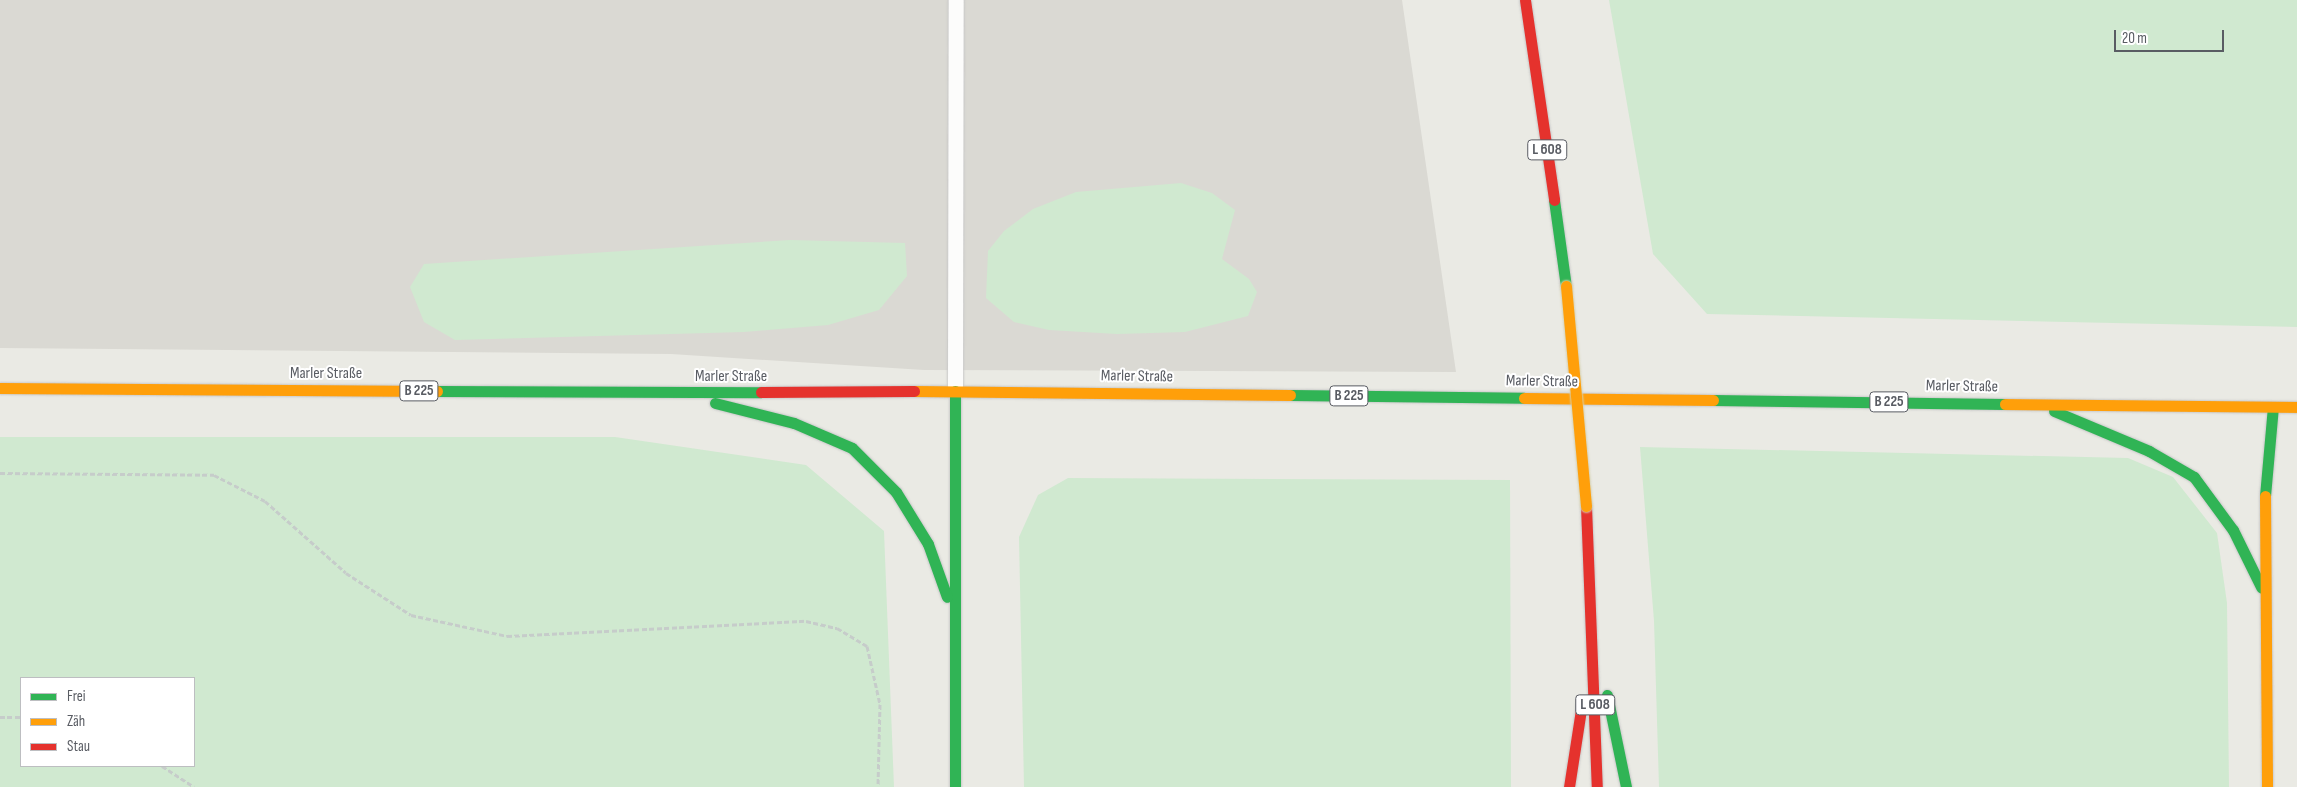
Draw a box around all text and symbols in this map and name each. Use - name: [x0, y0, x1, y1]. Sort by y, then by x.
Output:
- scale bar: [2117, 20, 2227, 52]
- text: 20 m: [2122, 29, 2147, 48]
- road number: L 608: [1527, 138, 1567, 162]
- street label: Marler Straße: [290, 364, 362, 384]
- street label: Marler Straße: [695, 367, 767, 387]
- street label: Marler Straße: [1101, 367, 1173, 387]
- street label: Marler Straße: [1506, 372, 1578, 392]
- street label: Marler Straße: [1926, 377, 1998, 397]
- road number: B 225: [399, 378, 439, 404]
- road number: B 225: [1329, 384, 1369, 408]
- road number: B 225: [1869, 390, 1909, 414]
- legend: [20, 677, 195, 767]
- text: Frei: [67, 687, 86, 706]
- road number: L 608: [1575, 692, 1615, 718]
- text: Zäh: [67, 712, 85, 731]
- text: Stau: [67, 737, 90, 756]

